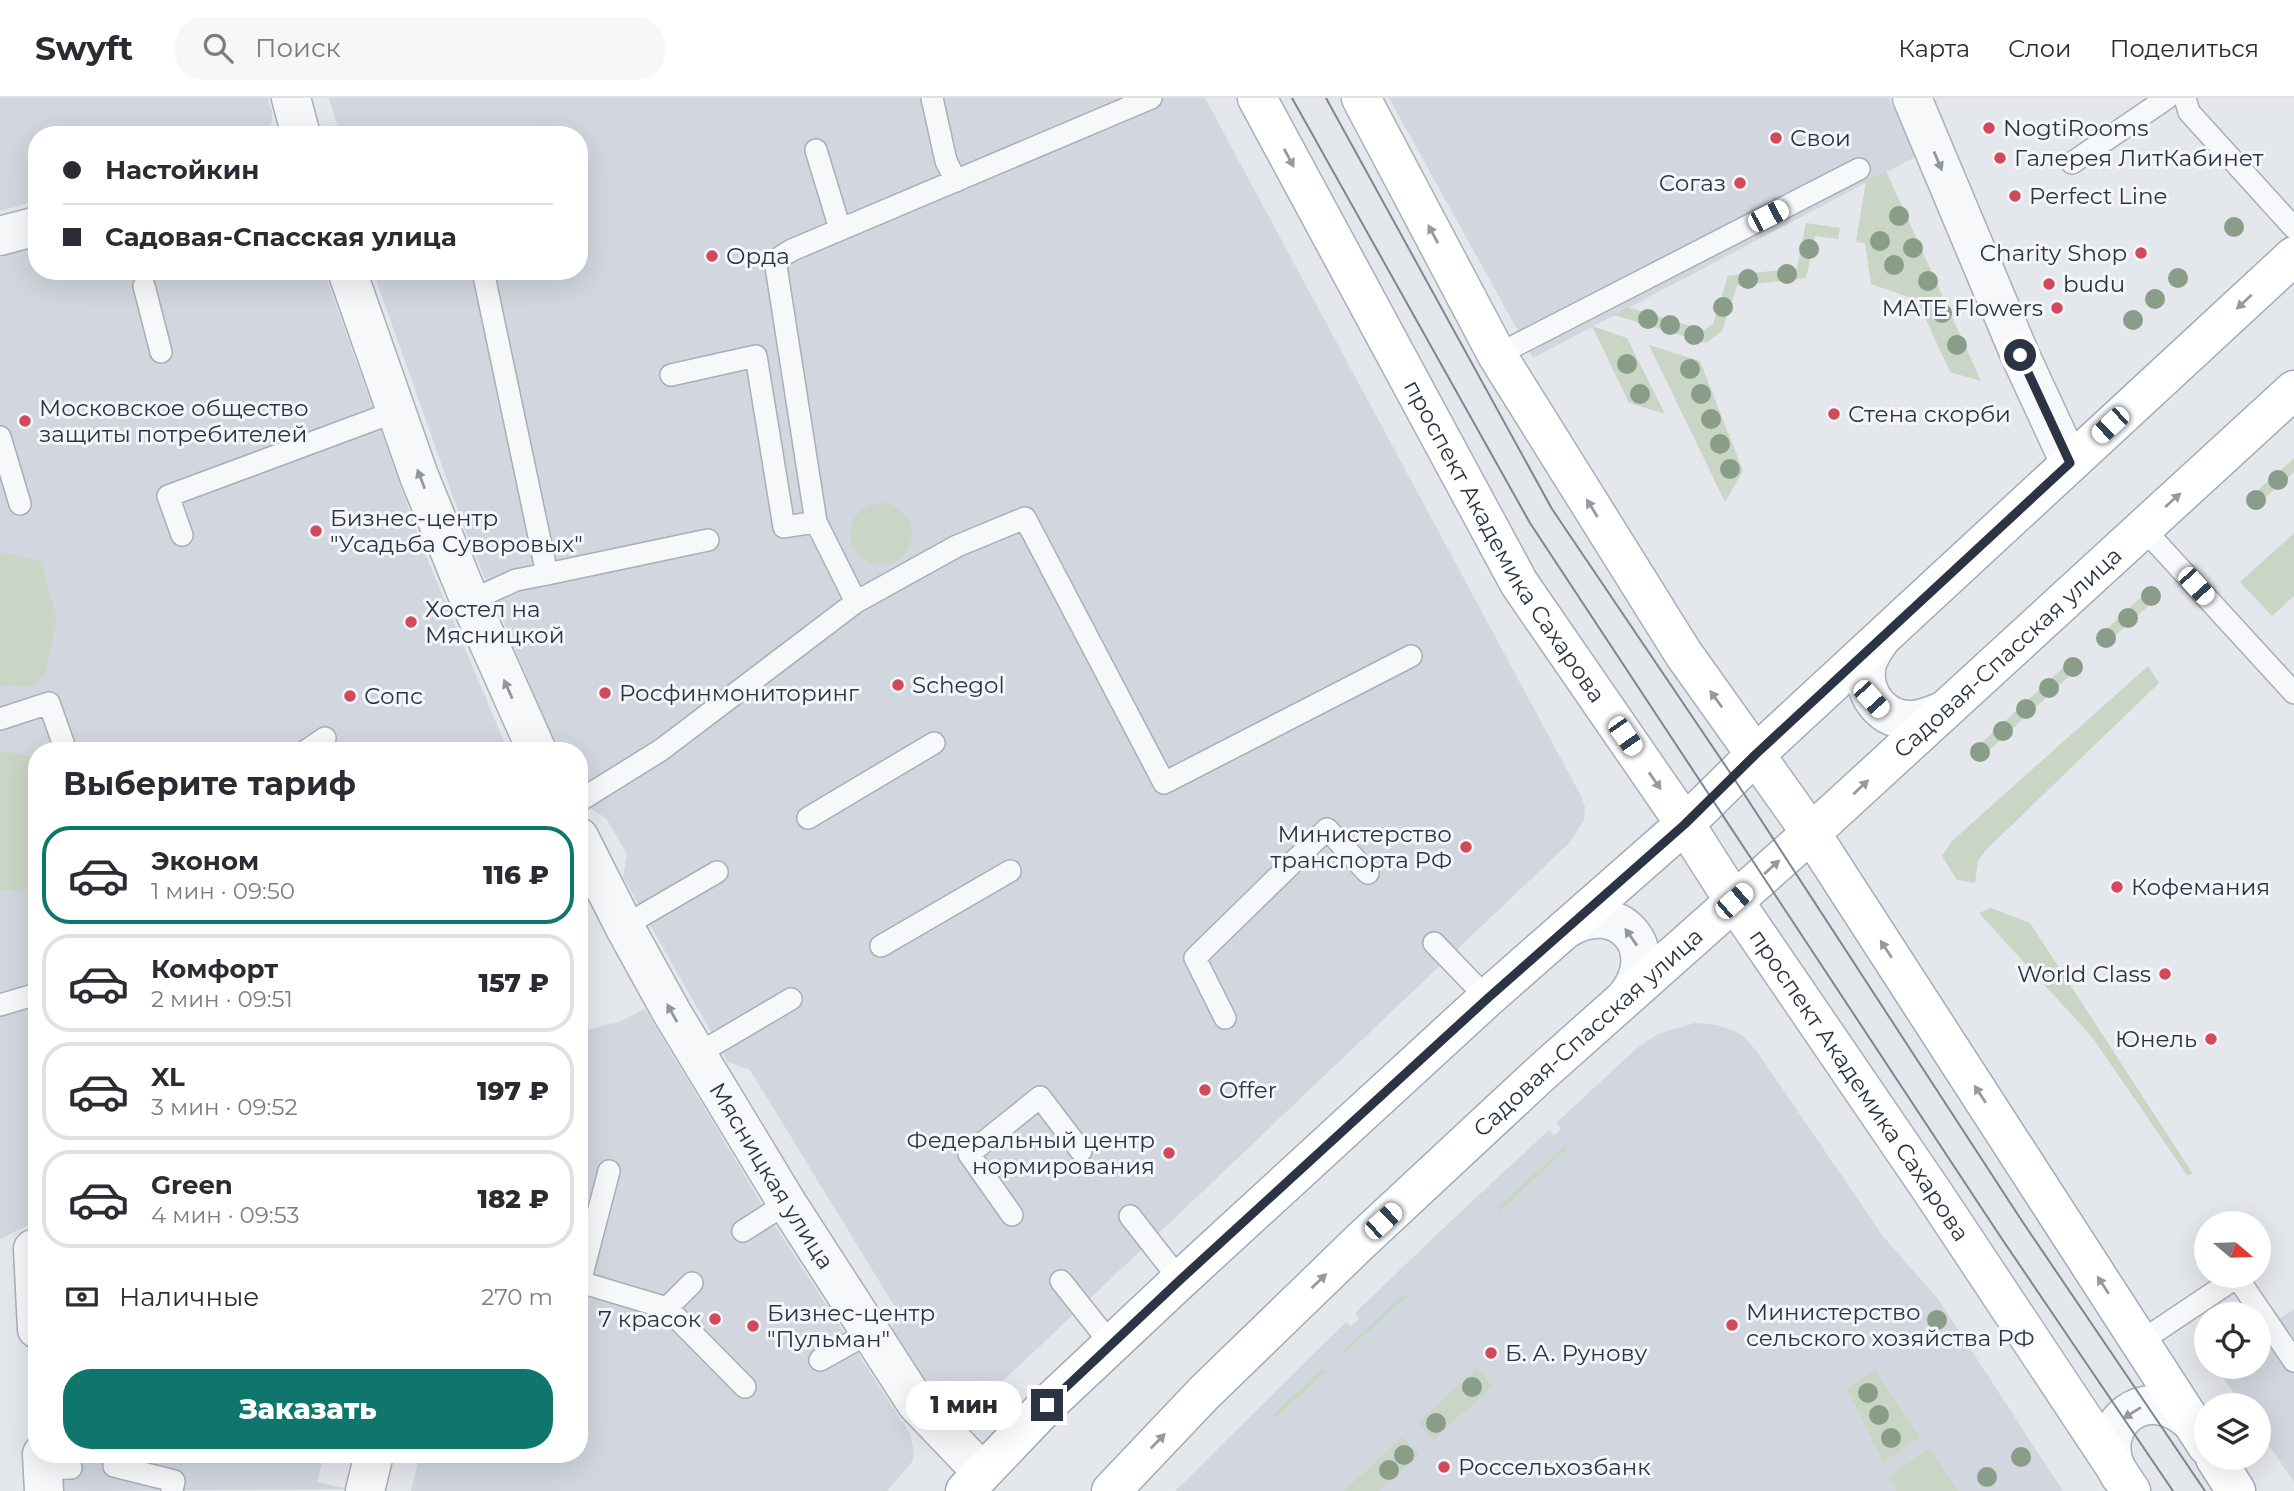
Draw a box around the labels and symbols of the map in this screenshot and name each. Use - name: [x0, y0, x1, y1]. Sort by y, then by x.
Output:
- place label: NogtiRooms: [2003, 114, 2149, 142]
- marker: NogtiRooms: [1981, 120, 1997, 136]
- place label: Свои: [1790, 124, 1851, 152]
- marker: Свои: [1768, 130, 1784, 146]
- place label: Галерея ЛитКабинет: [2014, 144, 2263, 172]
- one-way arrow: [1284, 148, 1295, 168]
- marker: Галерея ЛитКабинет: [1992, 150, 2008, 166]
- one-way arrow: [1932, 151, 1944, 171]
- place label: Согаз: [1659, 169, 1726, 197]
- marker: Согаз: [1732, 175, 1748, 191]
- place label: Perfect Line: [2029, 182, 2167, 210]
- marker: Perfect Line: [2007, 188, 2023, 204]
- car: [1745, 197, 1792, 235]
- one-way arrow: [1427, 224, 1439, 243]
- place label: Charity Shop: [1980, 239, 2127, 267]
- place label: Орда: [726, 242, 790, 270]
- marker: Charity Shop: [2133, 245, 2149, 261]
- marker: Орда: [704, 248, 720, 264]
- place label: budu: [2063, 270, 2125, 298]
- marker: budu: [2041, 276, 2057, 292]
- place label: MATE Flowers: [1882, 294, 2043, 322]
- one-way arrow: [2235, 294, 2253, 310]
- marker: MATE Flowers: [2049, 300, 2065, 316]
- route start: [2004, 339, 2036, 371]
- street label: проспект Академика Сахарова: [1398, 375, 1611, 708]
- place label: Московское общество защиты потребителей: [39, 394, 309, 448]
- place label: Стена скорби: [1848, 400, 2011, 428]
- car: [2088, 403, 2133, 447]
- marker: Стена скорби: [1826, 406, 1842, 422]
- marker: Московское общество защиты потребителей: [17, 413, 33, 429]
- one-way arrow: [415, 468, 426, 489]
- one-way arrow: [2164, 493, 2181, 509]
- one-way arrow: [1585, 499, 1598, 518]
- place label: Бизнес-центр "Усадьба Суворовых": [330, 504, 583, 558]
- marker: Бизнес-центр "Усадьба Суворовых": [308, 523, 324, 539]
- street label: Садовая-Спасская улица: [1888, 541, 2127, 764]
- car: [2175, 563, 2218, 609]
- place label: Хостел на Мясницкой: [425, 595, 565, 649]
- marker: Хостел на Мясницкой: [403, 614, 419, 630]
- place label: Schegol: [912, 671, 1005, 699]
- car: [1850, 676, 1893, 722]
- marker: Schegol: [890, 677, 906, 693]
- one-way arrow: [502, 679, 514, 699]
- place label: Росфинмониторинг: [619, 679, 859, 707]
- place label: Сопс: [364, 682, 423, 710]
- marker: Росфинмониторинг: [597, 685, 613, 701]
- marker: Сопс: [342, 688, 358, 704]
- one-way arrow: [1709, 690, 1723, 708]
- car: [1605, 713, 1646, 759]
- one-way arrow: [1648, 772, 1662, 790]
- one-way arrow: [1852, 779, 1870, 795]
- place label: Министерство транспорта РФ: [1270, 820, 1452, 874]
- marker: Министерство транспорта РФ: [1458, 839, 1474, 855]
- one-way arrow: [1763, 859, 1781, 875]
- place label: Кофемания: [2131, 873, 2270, 901]
- car: [1712, 879, 1757, 923]
- marker: Кофемания: [2109, 879, 2125, 895]
- street label: Садовая-Спасская улица: [1468, 922, 1709, 1143]
- street label: проспект Академика Сахарова: [1743, 924, 1975, 1246]
- one-way arrow: [1624, 927, 1638, 946]
- one-way arrow: [1879, 939, 1892, 959]
- place label: World Class: [2017, 960, 2151, 988]
- marker: World Class: [2157, 966, 2173, 982]
- one-way arrow: [666, 1003, 678, 1023]
- place label: Юнель: [2115, 1025, 2197, 1053]
- marker: Юнель: [2203, 1031, 2219, 1047]
- place label: Offer: [1219, 1076, 1277, 1104]
- street label: Мясницкая улица: [703, 1077, 840, 1275]
- marker: Offer: [1197, 1082, 1213, 1098]
- one-way arrow: [1973, 1085, 1987, 1103]
- place label: Федеральный центр нормирования: [907, 1126, 1155, 1180]
- marker: Федеральный центр нормирования: [1161, 1145, 1177, 1161]
- car: [1361, 1199, 1406, 1243]
- north arrow: [2194, 1211, 2272, 1288]
- one-way arrow: [1310, 1274, 1327, 1290]
- one-way arrow: [2097, 1275, 2110, 1295]
- place label: Министерство сельского хозяйства РФ: [1746, 1298, 2035, 1352]
- place label: Бизнес-центр "Пульман": [767, 1299, 935, 1353]
- place label: 7 красок: [598, 1305, 702, 1333]
- marker: 7 красок: [707, 1311, 723, 1327]
- marker: Министерство сельского хозяйства РФ: [1724, 1317, 1740, 1333]
- marker: Бизнес-центр "Пульман": [745, 1318, 761, 1334]
- place label: Б. А. Рунову: [1505, 1339, 1647, 1367]
- marker: Б. А. Рунову: [1483, 1345, 1499, 1361]
- callout: 1 мин: [907, 1380, 1023, 1430]
- route end: [1031, 1389, 1063, 1421]
- one-way arrow: [2122, 1406, 2142, 1419]
- one-way arrow: [1149, 1433, 1166, 1450]
- place label: Россельхозбанк: [1458, 1453, 1651, 1481]
- marker: Россельхозбанк: [1436, 1459, 1452, 1475]

